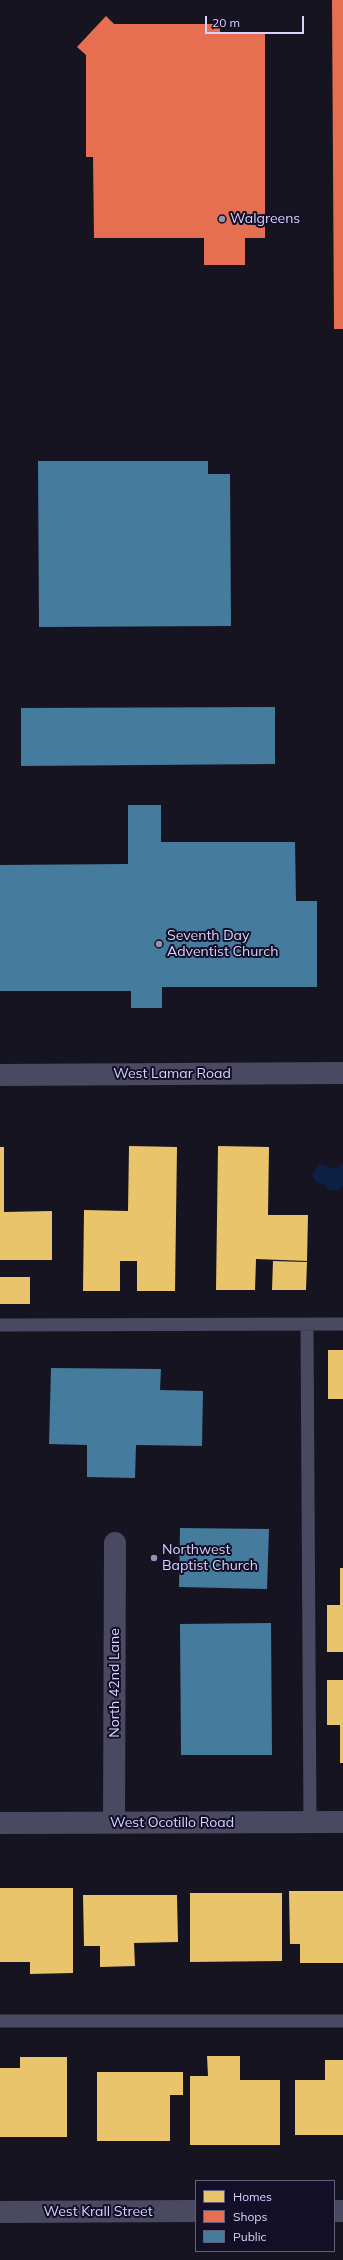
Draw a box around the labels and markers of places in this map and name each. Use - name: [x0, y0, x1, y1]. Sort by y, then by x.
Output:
- place label: Walgreens: [230, 211, 300, 227]
- marker: Walgreens: [217, 214, 227, 224]
- place label: Seventh Day Adventist Church: [167, 928, 278, 960]
- marker: Seventh Day Adventist Church: [154, 939, 164, 949]
- place label: Northwest Baptist Church: [162, 1542, 258, 1574]
- marker: Northwest Baptist Church: [149, 1553, 159, 1563]

